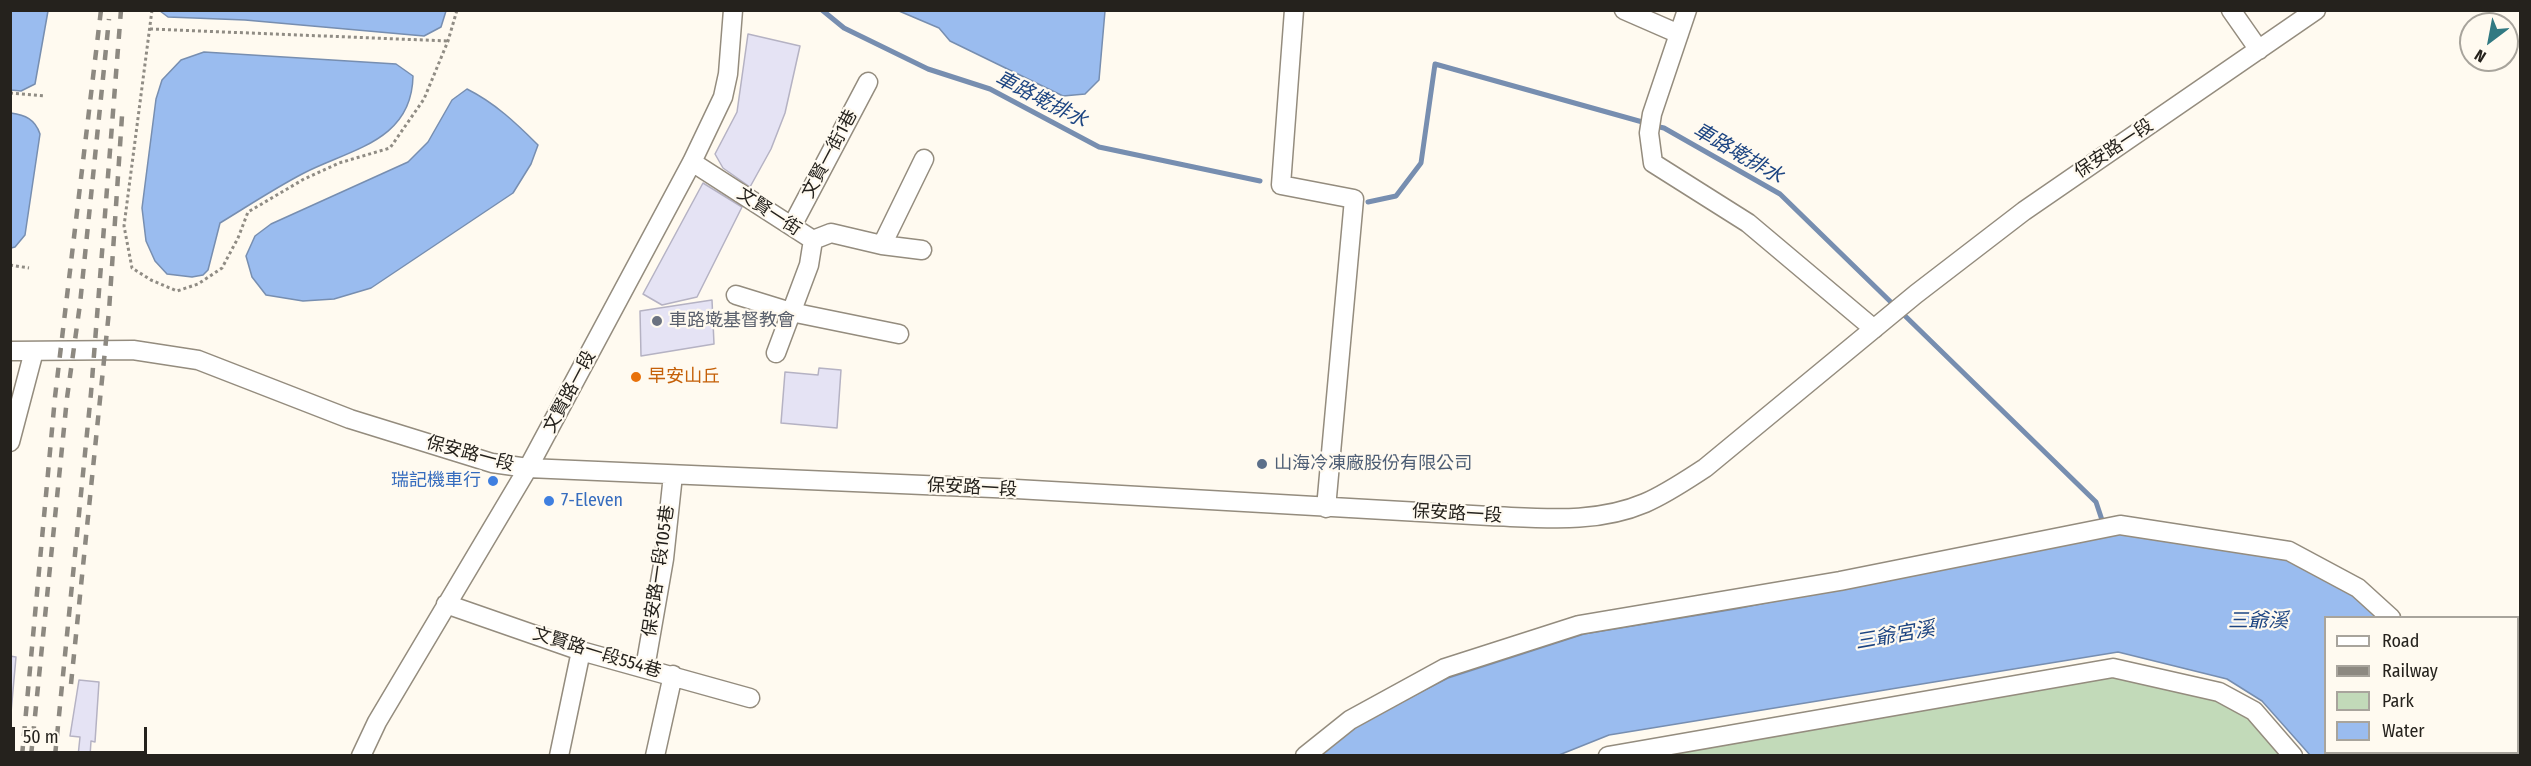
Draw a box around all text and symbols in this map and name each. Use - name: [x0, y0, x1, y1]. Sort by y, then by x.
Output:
- north arrow: [2459, 12, 2519, 72]
- text: N: [2471, 45, 2489, 67]
- water label: 車路墘排水: [991, 67, 1091, 133]
- street label: 文賢一街1巷: [798, 106, 862, 202]
- street label: 保安路一段: [2071, 115, 2157, 183]
- water label: 車路墘排水: [1689, 119, 1787, 189]
- street label: 文賢一街: [733, 183, 805, 241]
- place label: 車路墘基督教會: [669, 310, 795, 332]
- marker: 車路墘基督教會: [650, 314, 664, 328]
- street label: 文賢路一段: [539, 347, 601, 437]
- place label: 早安山丘: [648, 366, 720, 388]
- marker: 早安山丘: [629, 370, 643, 384]
- street label: 保安路一段: [424, 432, 516, 476]
- place label: 山海冷凍廠股份有限公司: [1274, 453, 1472, 475]
- marker: 山海冷凍廠股份有限公司: [1255, 457, 1269, 471]
- place label: 瑞記機車行: [391, 470, 481, 492]
- marker: 瑞記機車行: [486, 474, 500, 488]
- street label: 保安路一段: [926, 475, 1018, 501]
- place label: 7-Eleven: [561, 490, 623, 512]
- marker: 7-Eleven: [542, 494, 556, 508]
- street label: 保安路一段: [1411, 501, 1503, 527]
- street label: 保安路一段105巷: [639, 504, 679, 638]
- water label: 三爺溪: [2228, 609, 2288, 633]
- legend: [2324, 616, 2519, 754]
- water label: 三爺宮溪: [1854, 617, 1936, 655]
- street label: 文賢路一段554巷: [530, 623, 664, 683]
- text: Road: [2382, 630, 2419, 652]
- text: Railway: [2382, 660, 2438, 682]
- text: Park: [2382, 690, 2414, 712]
- scale bar: [15, 715, 150, 753]
- text: Water: [2382, 720, 2425, 742]
- text: 50 m: [23, 726, 59, 748]

